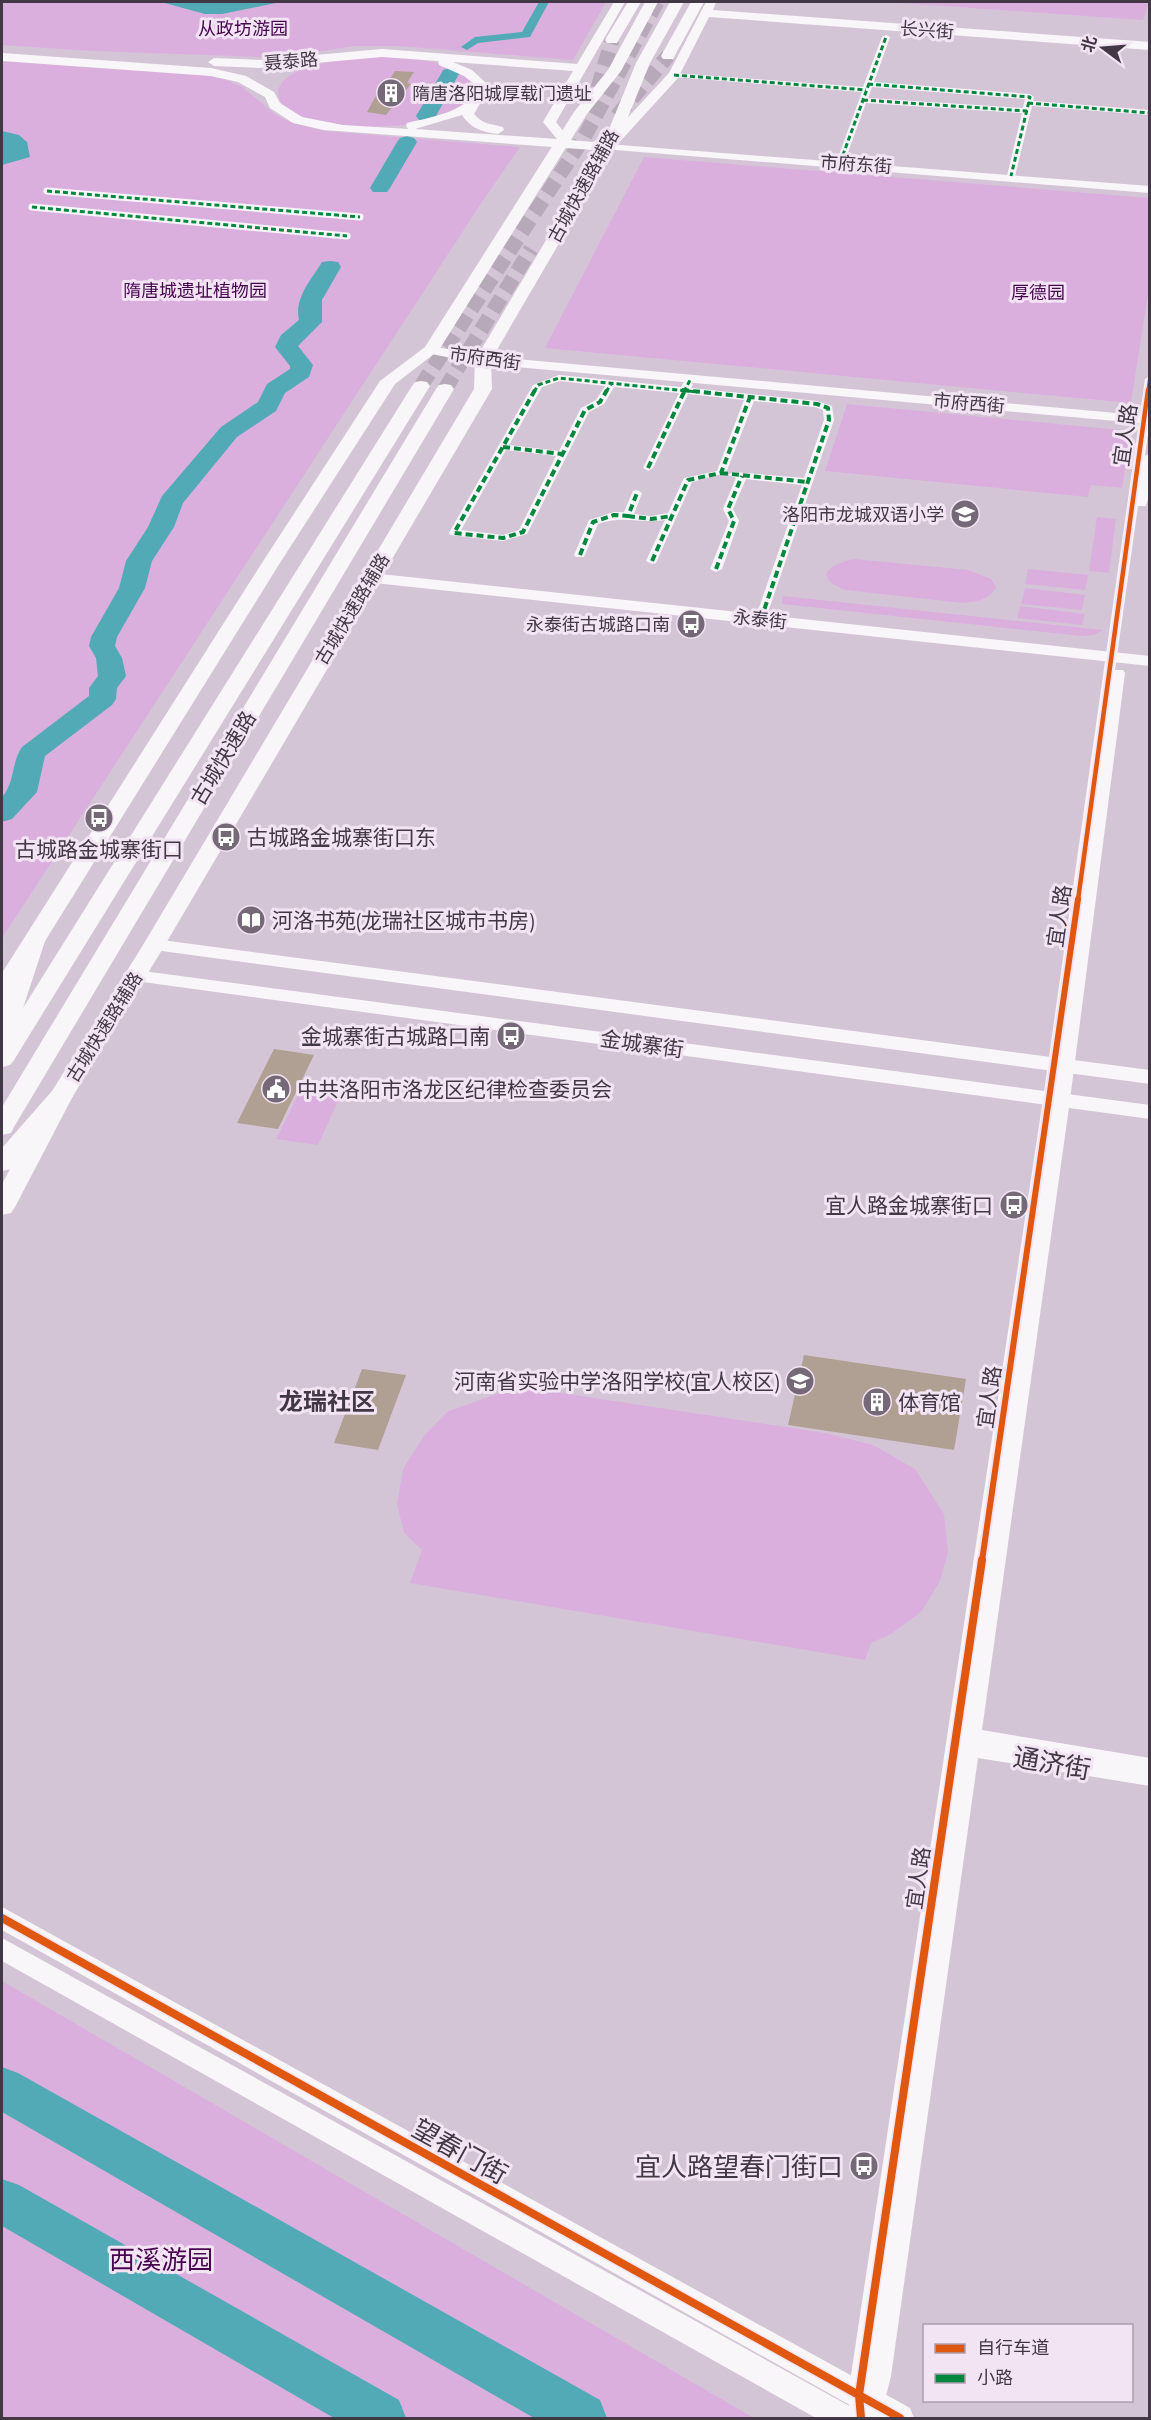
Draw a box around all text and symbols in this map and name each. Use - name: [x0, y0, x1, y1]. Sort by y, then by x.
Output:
- park label: 从政坊游园: [198, 17, 288, 40]
- street label: 长兴街: [899, 17, 955, 43]
- north arrow: [1073, 18, 1133, 78]
- text: 北: [1077, 33, 1100, 54]
- street label: 聂泰路: [263, 47, 319, 75]
- building icon: 隋唐洛阳城厚载门遗址: [375, 77, 407, 109]
- place label: 隋唐洛阳城厚载门遗址: [412, 82, 592, 105]
- street label: 古城快速路辅路: [542, 125, 624, 247]
- street label: 市府东街: [819, 150, 893, 178]
- park label: 隋唐城遗址植物园: [123, 279, 267, 302]
- park label: 厚德园: [1011, 281, 1065, 304]
- street label: 市府西街: [448, 342, 522, 374]
- street label: 市府西街: [932, 388, 1006, 418]
- street label: 宜人路: [1107, 402, 1143, 468]
- school or university icon: 洛阳市龙城双语小学: [949, 498, 981, 530]
- place label: 洛阳市龙城双语小学: [782, 503, 944, 526]
- street label: 古城快速路辅路: [310, 549, 394, 669]
- street label: 永泰街: [732, 605, 788, 633]
- bus stop icon: 永泰街古城路口南: [675, 608, 707, 640]
- place label: 永泰街古城路口南: [526, 613, 670, 636]
- street label: 古城快速路: [184, 706, 262, 810]
- bus stop icon: 古城路金城寨街口: [83, 802, 115, 834]
- bus stop icon: 古城路金城寨街口东: [210, 821, 242, 853]
- place label: 古城路金城寨街口东: [247, 824, 436, 851]
- place label: 古城路金城寨街口: [15, 836, 183, 863]
- street label: 宜人路: [1041, 883, 1077, 949]
- library icon: 河洛书苑(龙瑞社区城市书房): [235, 904, 267, 936]
- place label: 河洛书苑(龙瑞社区城市书房): [272, 907, 534, 934]
- street label: 古城快速路辅路: [61, 967, 147, 1087]
- bus stop icon: 金城寨街古城路口南: [495, 1020, 527, 1052]
- place label: 金城寨街古城路口南: [301, 1023, 490, 1050]
- street label: 金城寨街: [599, 1025, 685, 1063]
- public building icon: 中共洛阳市洛龙区纪律检查委员会: [260, 1073, 292, 1105]
- place label: 中共洛阳市洛龙区纪律检查委员会: [297, 1076, 612, 1103]
- bus stop icon: 宜人路金城寨街口: [998, 1189, 1030, 1221]
- place label: 宜人路金城寨街口: [825, 1192, 993, 1219]
- street label: 宜人路: [971, 1364, 1007, 1430]
- school or university icon: 河南省实验中学洛阳学校(宜人校区): [784, 1365, 816, 1397]
- place label: 河南省实验中学洛阳学校(宜人校区): [454, 1368, 779, 1395]
- district label: 龙瑞社区: [279, 1386, 375, 1417]
- building icon: 体育馆: [861, 1386, 893, 1418]
- place label: 体育馆: [898, 1389, 961, 1416]
- street label: 通济街: [1011, 1740, 1093, 1786]
- street label: 宜人路: [900, 1845, 936, 1911]
- street label: 望春门街: [407, 2111, 513, 2191]
- place label: 宜人路望春门街口: [635, 2150, 843, 2183]
- bus stop icon: 宜人路望春门街口: [848, 2150, 880, 2182]
- park label: 西溪游园: [109, 2243, 213, 2276]
- legend: [923, 2324, 1133, 2402]
- text: 自行车道: [977, 2336, 1049, 2359]
- text: 小路: [977, 2366, 1013, 2389]

